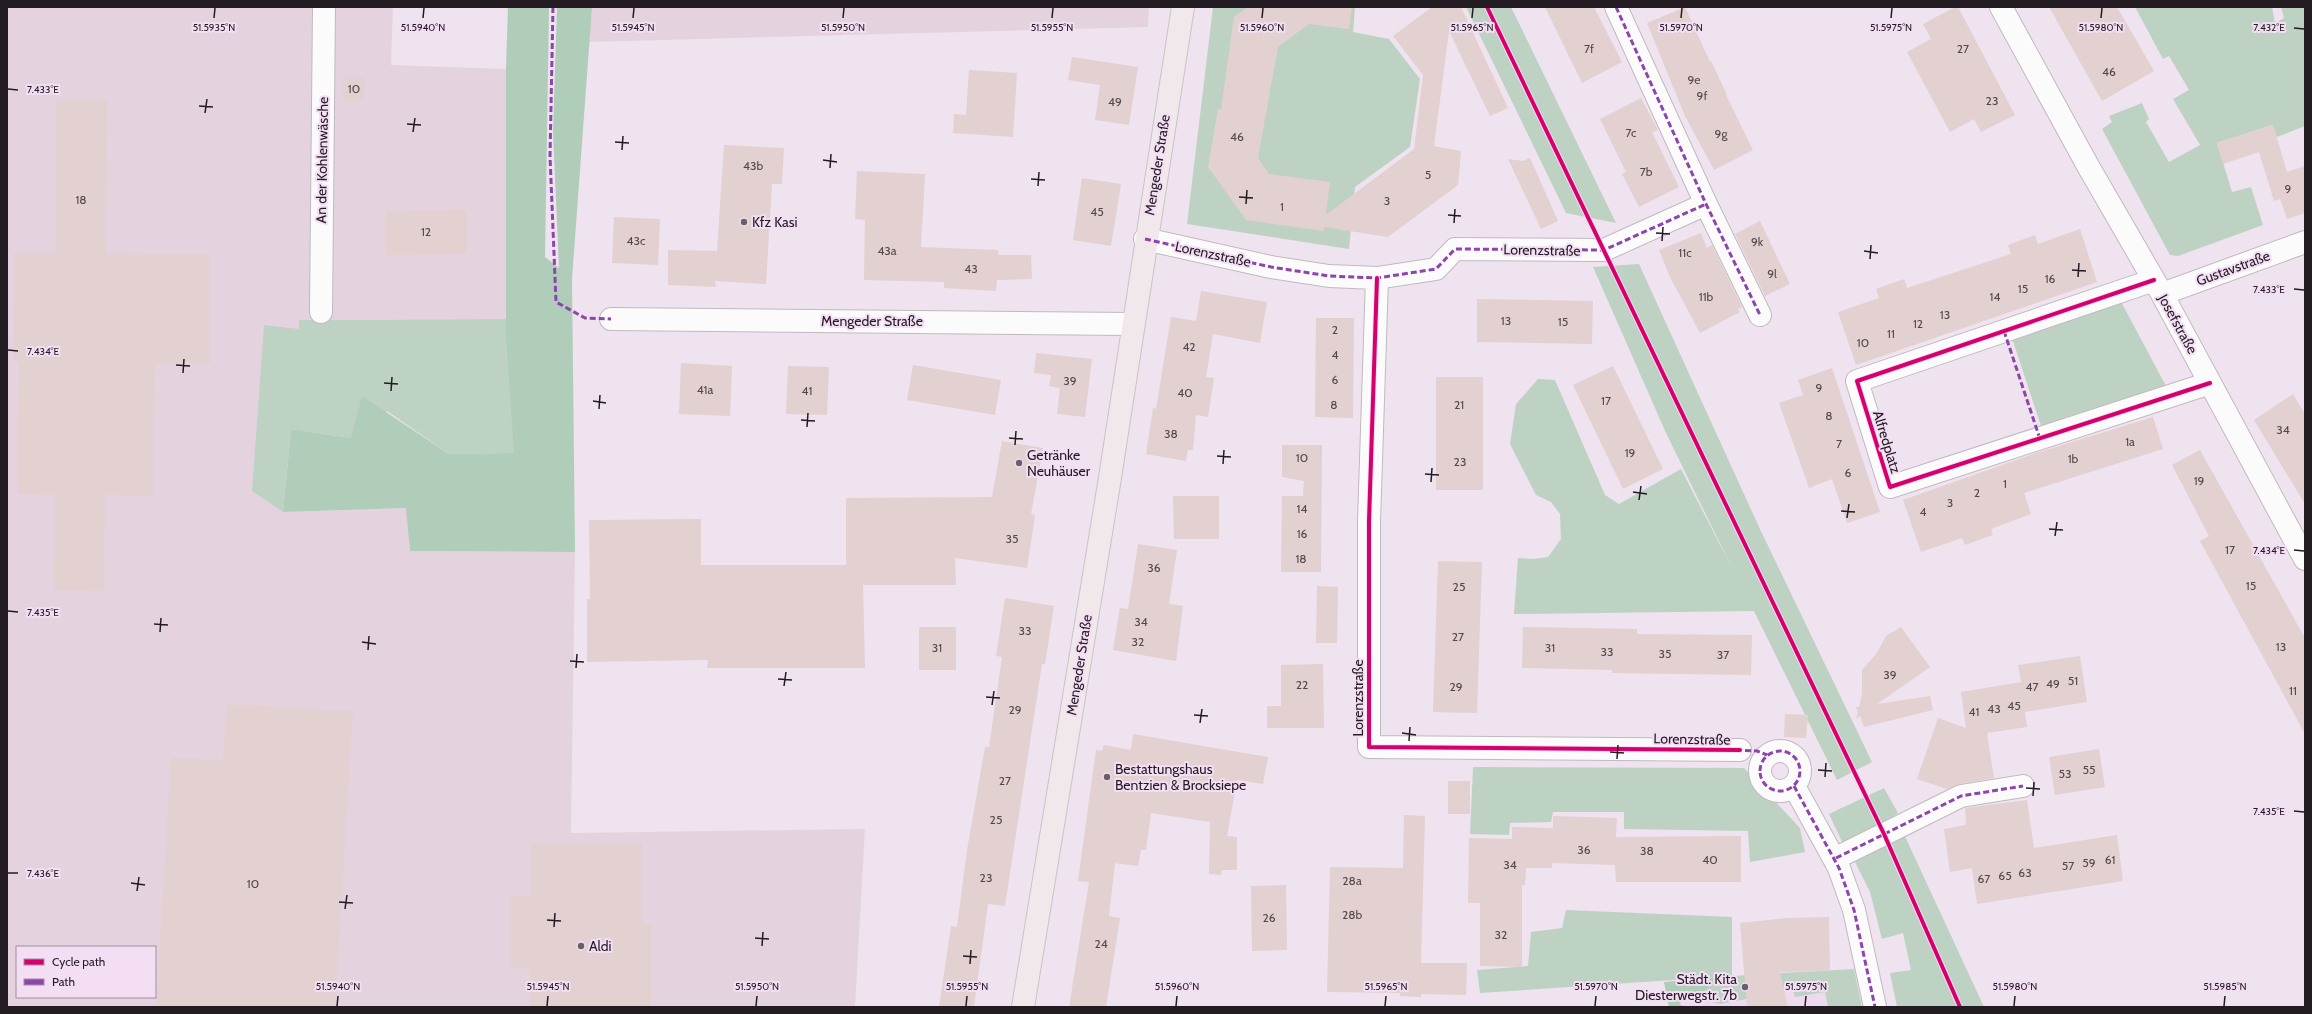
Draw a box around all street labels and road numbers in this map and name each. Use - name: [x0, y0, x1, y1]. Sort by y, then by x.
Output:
- street label: An der Kohlenwäsche: [312, 97, 332, 223]
- street label: Mengeder Straße: [1140, 113, 1174, 217]
- street label: Lorenzstraße: [1173, 237, 1253, 271]
- street label: Lorenzstraße: [1503, 240, 1581, 260]
- street label: Gustavstraße: [2194, 246, 2272, 290]
- street label: Josefstraße: [2154, 290, 2202, 357]
- street label: Mengeder Straße: [821, 312, 923, 330]
- street label: Alfredplatz: [1869, 408, 1905, 476]
- street label: Mengeder Straße: [1062, 613, 1096, 717]
- street label: Lorenzstraße: [1349, 659, 1367, 737]
- street label: Lorenzstraße: [1653, 729, 1731, 749]

